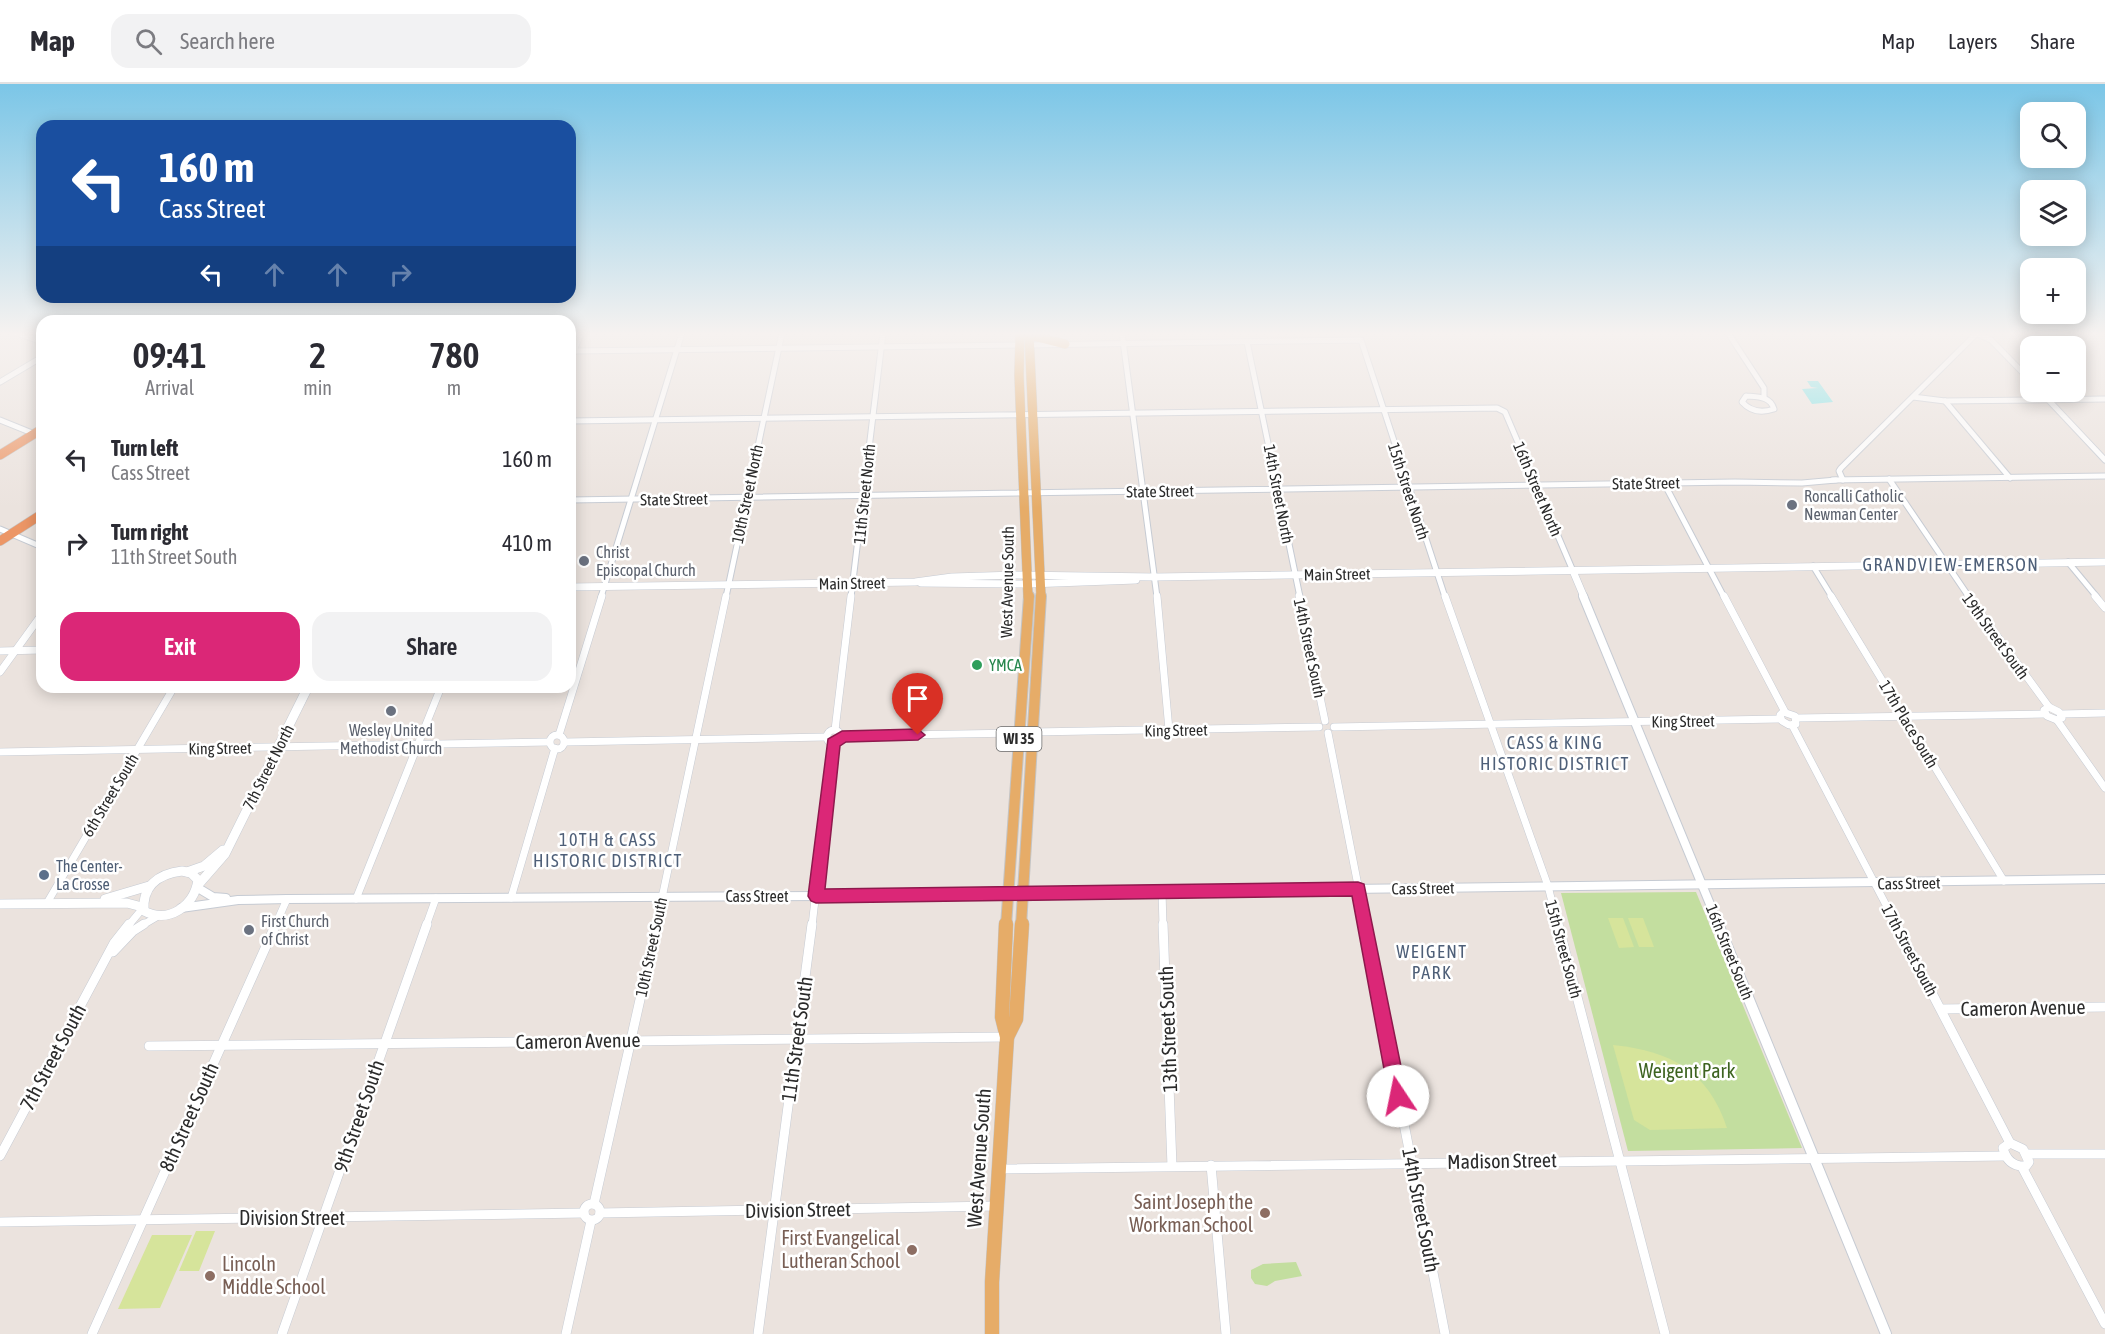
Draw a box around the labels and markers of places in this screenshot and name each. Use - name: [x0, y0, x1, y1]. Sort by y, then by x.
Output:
- place label: Roncalli Catholic Newman Center: [1804, 487, 1903, 523]
- marker: Roncalli Catholic Newman Center: [1785, 498, 1799, 512]
- place label: Christ Episcopal Church: [596, 543, 696, 580]
- marker: Christ Episcopal Church: [577, 554, 591, 568]
- place label: YMCA: [989, 656, 1022, 674]
- marker: YMCA: [970, 658, 984, 672]
- pin: [892, 673, 943, 735]
- marker: Wesley United Methodist Church: [384, 704, 398, 718]
- place label: Wesley United Methodist Church: [340, 721, 442, 757]
- place label: The Center- La Crosse: [56, 857, 123, 893]
- marker: The Center- La Crosse: [37, 868, 51, 882]
- place label: First Church of Christ: [261, 912, 329, 948]
- marker: First Church of Christ: [242, 923, 256, 937]
- place label: Saint Joseph the Workman School: [1129, 1190, 1254, 1236]
- marker: Saint Joseph the Workman School: [1258, 1206, 1272, 1220]
- place label: First Evangelical Lutheran School: [781, 1226, 901, 1272]
- marker: First Evangelical Lutheran School: [905, 1243, 919, 1257]
- place label: Lincoln Middle School: [222, 1252, 326, 1298]
- marker: Lincoln Middle School: [203, 1269, 217, 1283]

